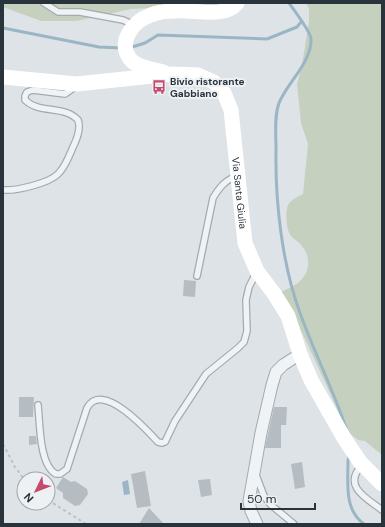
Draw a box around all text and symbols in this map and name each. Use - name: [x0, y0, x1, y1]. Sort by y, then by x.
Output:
- place label: Bivio ristorante Gabbiano: [170, 75, 245, 100]
- bus stop icon: Bivio ristorante Gabbiano: [151, 79, 167, 95]
- street label: Via Santa Giulia: [229, 156, 250, 229]
- north arrow: [16, 471, 56, 511]
- scale bar: [241, 485, 315, 511]
- text: N: [21, 490, 37, 506]
- text: 50 m: [247, 491, 276, 507]

